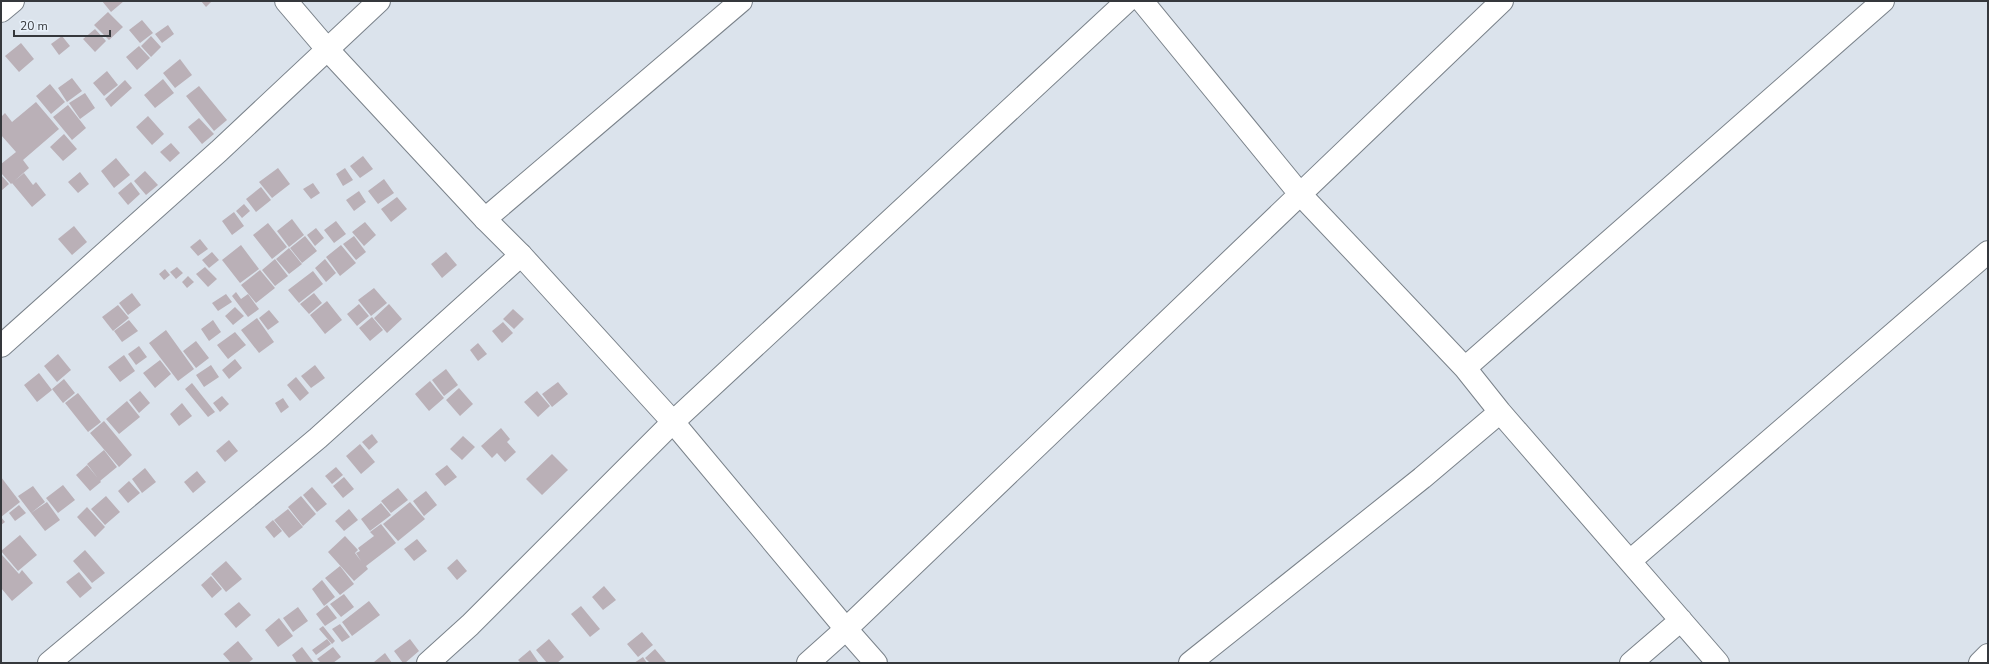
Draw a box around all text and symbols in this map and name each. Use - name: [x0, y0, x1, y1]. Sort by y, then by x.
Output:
- scale bar: [14, 12, 110, 38]
- text: 20 m: [20, 18, 48, 34]

